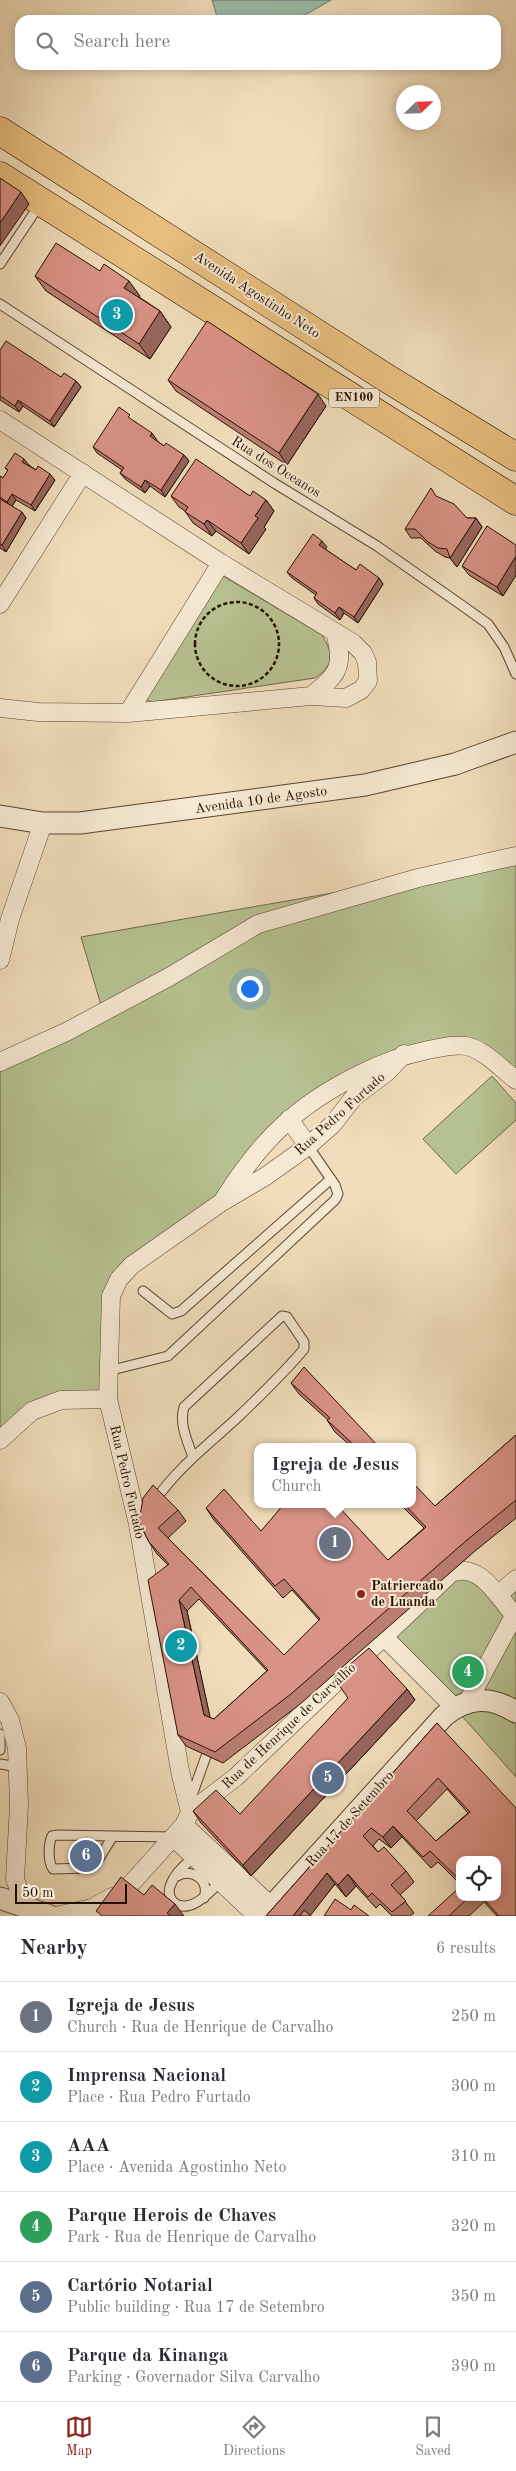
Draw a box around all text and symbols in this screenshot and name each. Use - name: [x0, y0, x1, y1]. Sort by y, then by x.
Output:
- search box: [15, 15, 501, 70]
- icon: search: [33, 29, 61, 57]
- text: Search here: [73, 33, 170, 52]
- north arrow: [396, 85, 441, 130]
- street label: Avenida Agostinho Neto: [191, 249, 323, 341]
- pin: 3: [101, 296, 133, 334]
- road number: EN100: [329, 388, 379, 408]
- street label: Rua dos Oceanos: [229, 434, 323, 500]
- street label: Avenida 10 de Agosto: [194, 784, 328, 816]
- your location: [237, 976, 263, 1002]
- street label: Rua Pedro Furtado: [292, 1070, 388, 1158]
- street label: Rua Pedro Furtado: [107, 1424, 147, 1540]
- popup: [254, 1443, 416, 1508]
- text: Igreja de Jesus: [271, 1456, 399, 1475]
- text: Church: [271, 1479, 321, 1495]
- pin: 1: [319, 1524, 351, 1562]
- place label: Patriercado de Luanda: [371, 1579, 444, 1609]
- marker: Patriercado de Luanda: [355, 1588, 367, 1600]
- pin: 2: [165, 1627, 197, 1665]
- pin: 4: [452, 1653, 484, 1691]
- street label: Rua de Henrique de Carvalho: [219, 1660, 359, 1792]
- pin: 5: [312, 1759, 344, 1797]
- street label: Rua 17 de Setembro: [303, 1768, 397, 1870]
- pin: 6: [70, 1837, 102, 1875]
- map controls: [456, 1856, 501, 1901]
- button: locate: [456, 1856, 501, 1901]
- scale bar: [15, 1881, 128, 1904]
- text: 50 m: [22, 1886, 53, 1900]
- text: Nearby: [20, 1938, 88, 1959]
- text: 6 results: [436, 1941, 496, 1957]
- text: Igreja de Jesus: [67, 1997, 195, 2016]
- text: 1: [31, 2009, 41, 2025]
- text: 250 m: [451, 2009, 496, 2025]
- text: Church · Rua de Henrique de Carvalho: [67, 2020, 333, 2036]
- text: Imprensa Nacional: [67, 2067, 226, 2086]
- text: 2: [31, 2079, 41, 2095]
- text: 300 m: [451, 2079, 496, 2095]
- text: Place · Rua Pedro Furtado: [67, 2090, 251, 2106]
- text: AAA: [67, 2137, 110, 2156]
- text: 3: [31, 2149, 41, 2165]
- text: 310 m: [451, 2149, 496, 2165]
- text: Place · Avenida Agostinho Neto: [67, 2160, 287, 2176]
- text: Parque Herois de Chaves: [67, 2207, 276, 2226]
- text: 4: [31, 2219, 41, 2235]
- text: 320 m: [451, 2219, 496, 2235]
- text: Park · Rua de Henrique de Carvalho: [67, 2230, 316, 2246]
- text: Cartório Notarial: [67, 2277, 213, 2296]
- text: 5: [31, 2289, 41, 2305]
- text: 350 m: [451, 2289, 496, 2305]
- text: Public building · Rua 17 de Setembro: [67, 2300, 325, 2316]
- text: Parque da Kinanga: [67, 2347, 229, 2366]
- text: 6: [31, 2359, 41, 2375]
- text: 390 m: [451, 2359, 496, 2375]
- text: Parking · Governador Silva Carvalho: [67, 2370, 320, 2386]
- tab: Map: [65, 2413, 93, 2460]
- tab: Directions: [223, 2413, 285, 2460]
- tab: Saved: [415, 2413, 451, 2460]

